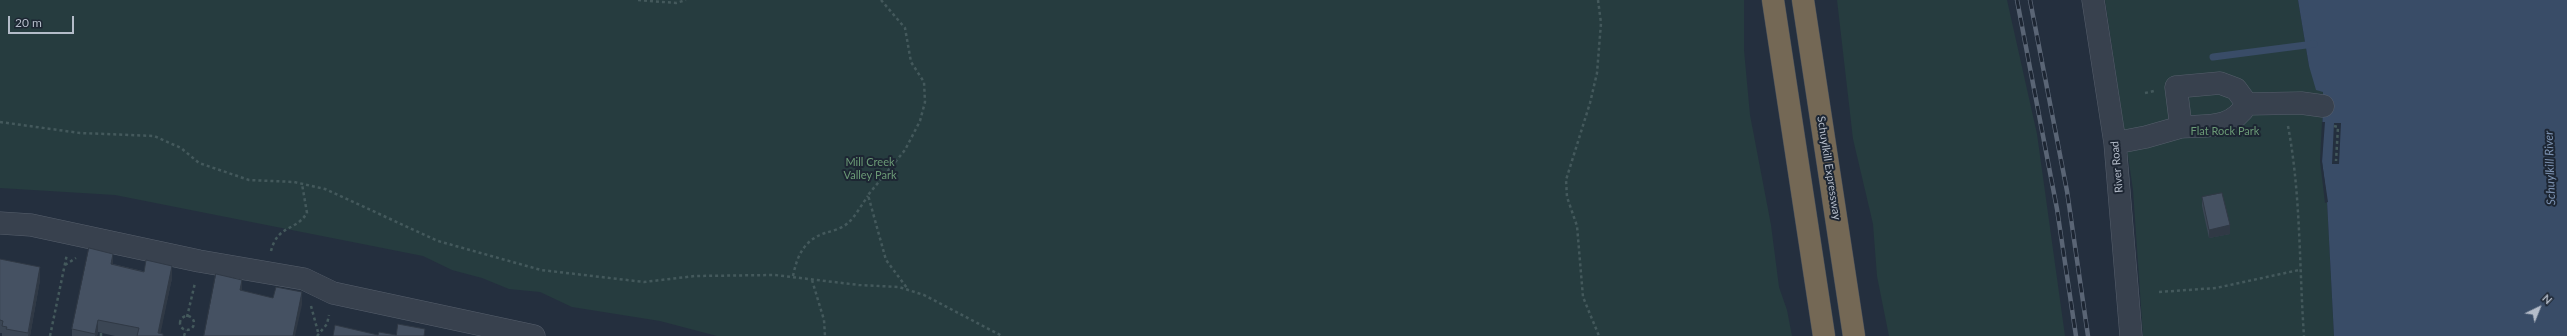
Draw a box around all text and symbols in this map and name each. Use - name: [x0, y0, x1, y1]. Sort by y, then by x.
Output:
- scale bar: [10, 8, 76, 34]
- text: 20 m: [15, 15, 42, 30]
- street label: Schuylkill Expressway: [1814, 115, 1844, 221]
- park label: Flat Rock Park: [2191, 124, 2259, 138]
- water label: Schuylkill River: [2542, 131, 2558, 205]
- street label: River Road: [2108, 141, 2126, 193]
- park label: Mill Creek Valley Park: [844, 155, 896, 181]
- north arrow: [2519, 288, 2559, 328]
- text: N: [2540, 291, 2555, 306]

